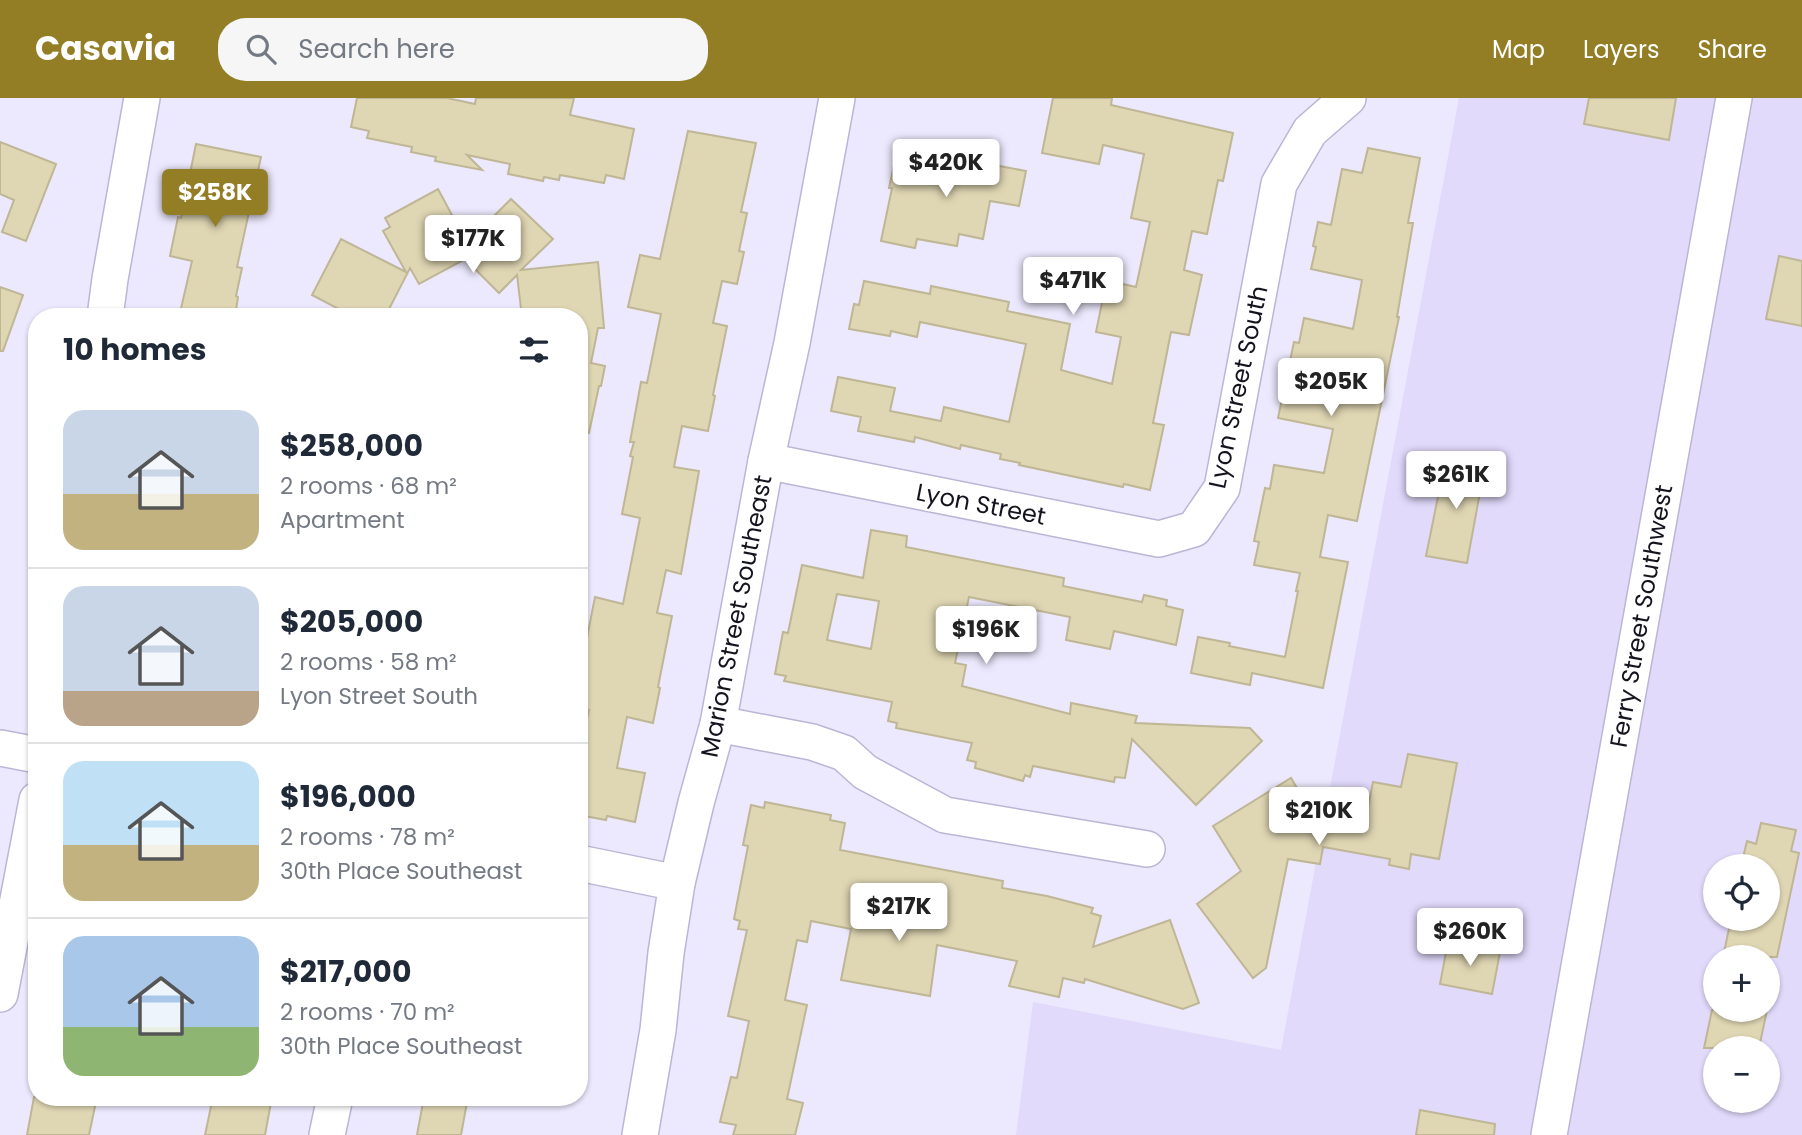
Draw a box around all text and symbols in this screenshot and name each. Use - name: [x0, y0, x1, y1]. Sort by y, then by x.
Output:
- search box: [218, 18, 708, 81]
- text: Casavia: [35, 25, 176, 72]
- icon: search: [242, 30, 280, 68]
- text: Search here: [298, 31, 455, 67]
- text: Map: [1492, 33, 1545, 66]
- text: Layers: [1583, 33, 1659, 66]
- text: Share: [1697, 33, 1767, 66]
- pin: $420K: [897, 140, 995, 199]
- text: $420K: [909, 146, 983, 178]
- pin: $258K: [166, 170, 264, 229]
- text: $258K: [178, 176, 252, 208]
- pin: $177K: [424, 216, 522, 275]
- text: $177K: [441, 222, 505, 254]
- pin: $471K: [1024, 258, 1122, 317]
- text: $471K: [1039, 264, 1107, 296]
- street label: Lyon Street South: [1200, 283, 1276, 491]
- text: 10 homes: [63, 328, 207, 371]
- icon: filters: [515, 331, 553, 369]
- pin: $205K: [1282, 358, 1380, 418]
- text: $205K: [1294, 365, 1368, 397]
- text: $258,000: [280, 424, 423, 467]
- icon: home: [119, 438, 203, 522]
- pin: $261K: [1407, 452, 1505, 511]
- text: $261K: [1422, 458, 1490, 490]
- text: 2 rooms · 68 m²: [280, 470, 457, 502]
- street label: Marion Street Southeast: [692, 472, 780, 760]
- street label: Lyon Street: [913, 475, 1049, 533]
- street label: Ferry Street Southwest: [1602, 482, 1680, 750]
- text: Apartment: [280, 504, 405, 536]
- text: $205,000: [280, 600, 423, 643]
- pin: $196K: [937, 606, 1035, 666]
- text: $196K: [952, 613, 1020, 645]
- icon: home: [119, 614, 203, 698]
- text: 2 rooms · 58 m²: [280, 646, 457, 678]
- text: Lyon Street South: [280, 680, 478, 712]
- text: $196,000: [280, 775, 416, 818]
- pin: $210K: [1270, 788, 1368, 847]
- icon: home: [119, 789, 203, 873]
- text: $210K: [1285, 794, 1353, 826]
- text: 2 rooms · 78 m²: [280, 821, 455, 853]
- map controls: [1703, 854, 1780, 1113]
- button: locate: [1703, 854, 1780, 931]
- text: 30th Place Southeast: [280, 855, 522, 887]
- pin: $217K: [850, 884, 948, 943]
- text: $217K: [866, 890, 932, 922]
- pin: $260K: [1421, 908, 1519, 968]
- text: $260K: [1433, 915, 1507, 947]
- button: +: [1703, 945, 1780, 1022]
- text: $217,000: [280, 950, 412, 993]
- icon: home: [119, 964, 203, 1048]
- text: 2 rooms · 70 m²: [280, 996, 455, 1028]
- text: 30th Place Southeast: [280, 1030, 522, 1062]
- button: −: [1703, 1036, 1780, 1113]

